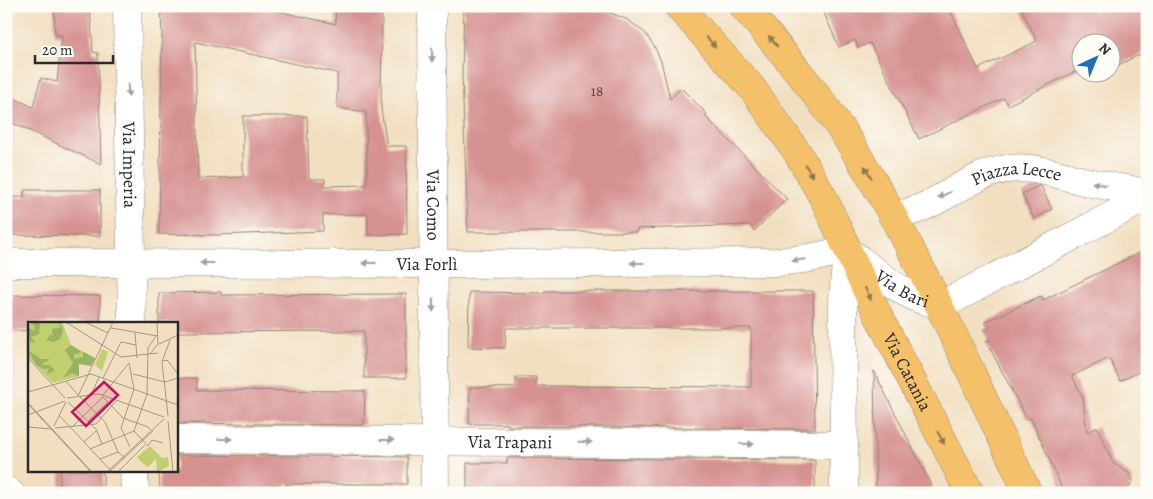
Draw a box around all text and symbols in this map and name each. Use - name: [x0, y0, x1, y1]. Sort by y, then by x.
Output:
- scale bar: [35, 32, 112, 64]
- north arrow: [1070, 32, 1120, 82]
- one-way arrow: [767, 34, 778, 47]
- one-way arrow: [705, 35, 717, 47]
- text: N: [1094, 39, 1115, 59]
- text: 20 m: [42, 40, 73, 60]
- one-way arrow: [428, 47, 436, 63]
- house number: 18: [591, 81, 603, 101]
- one-way arrow: [125, 82, 133, 98]
- street label: Via Imperia: [117, 120, 142, 209]
- street label: Piazza Lecce: [967, 156, 1064, 191]
- one-way arrow: [804, 165, 813, 178]
- one-way arrow: [863, 165, 872, 179]
- street label: Via Como: [421, 168, 445, 241]
- one-way arrow: [1091, 180, 1106, 188]
- one-way arrow: [937, 192, 951, 200]
- street label: Via Forlì: [395, 252, 458, 276]
- one-way arrow: [791, 256, 807, 264]
- one-way arrow: [199, 259, 215, 267]
- one-way arrow: [361, 259, 377, 267]
- one-way arrow: [629, 259, 645, 267]
- street label: Via Bari: [870, 263, 932, 313]
- one-way arrow: [864, 286, 872, 301]
- one-way arrow: [429, 297, 437, 313]
- inset map: [28, 322, 178, 472]
- street label: Via Catania: [877, 328, 938, 416]
- street label: Via Trapani: [467, 430, 552, 454]
- one-way arrow: [937, 431, 945, 446]
- one-way arrow: [217, 435, 233, 443]
- one-way arrow: [380, 436, 396, 444]
- one-way arrow: [577, 439, 593, 447]
- one-way arrow: [740, 440, 756, 448]

